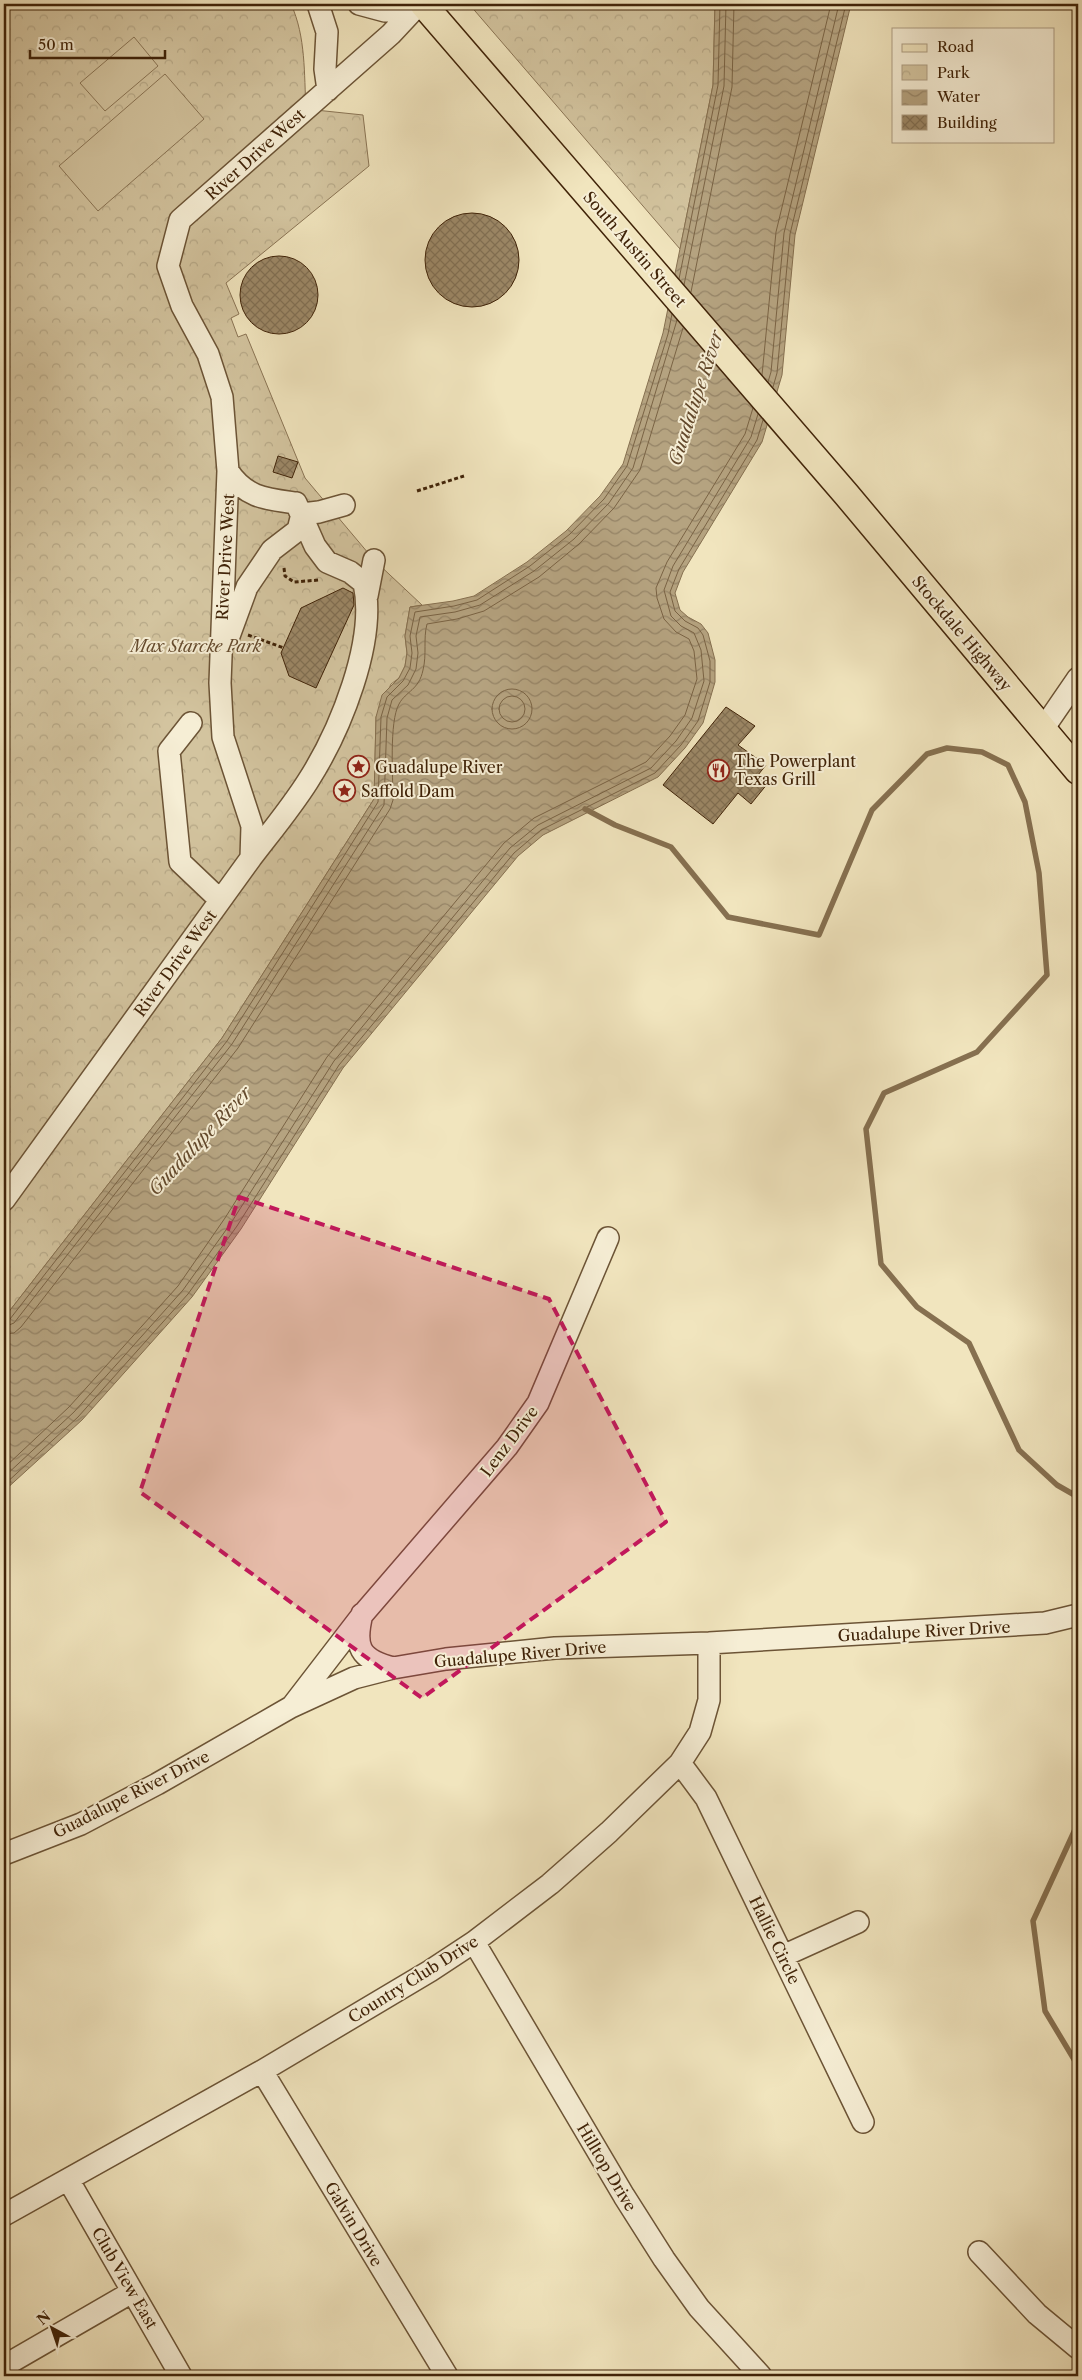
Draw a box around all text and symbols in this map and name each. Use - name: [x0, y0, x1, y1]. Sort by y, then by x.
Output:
- scale bar: [30, 28, 165, 60]
- legend: [892, 28, 1054, 142]
- text: 50 m: [38, 35, 74, 54]
- text: Road: [937, 37, 974, 56]
- text: Park: [937, 63, 971, 82]
- text: Water: [936, 87, 981, 106]
- street label: River Drive West: [201, 104, 309, 204]
- text: Building: [937, 113, 997, 132]
- street label: South Austin Street: [579, 187, 691, 311]
- water label: Guadalupe River: [664, 326, 729, 468]
- street label: River Drive West: [212, 493, 238, 621]
- street label: Stockdale Highway: [908, 571, 1017, 696]
- park label: Max Starcke Park: [129, 636, 262, 656]
- place label: The Powerplant Texas Grill: [734, 751, 856, 789]
- place icon: Guadalupe River: [347, 755, 371, 779]
- place label: Guadalupe River: [375, 757, 503, 777]
- restaurant icon: The Powerplant Texas Grill: [706, 758, 730, 782]
- place icon: Saffold Dam: [333, 779, 357, 803]
- place label: Saffold Dam: [361, 781, 455, 801]
- street label: River Drive West: [130, 905, 221, 1020]
- water label: Guadalupe River: [144, 1081, 257, 1200]
- street label: Lenz Drive: [476, 1402, 542, 1480]
- street label: Guadalupe River Drive: [837, 1616, 1011, 1646]
- street label: Guadalupe River Drive: [433, 1637, 607, 1671]
- street label: Guadalupe River Drive: [49, 1746, 213, 1842]
- street label: Hallie Circle: [745, 1893, 805, 1987]
- street label: Country Club Drive: [344, 1931, 482, 2027]
- street label: Hilltop Drive: [573, 2119, 641, 2215]
- street label: Galvin Drive: [321, 2178, 387, 2270]
- street label: Club View East: [88, 2223, 162, 2333]
- north arrow: [28, 2302, 78, 2352]
- text: N: [33, 2307, 54, 2329]

